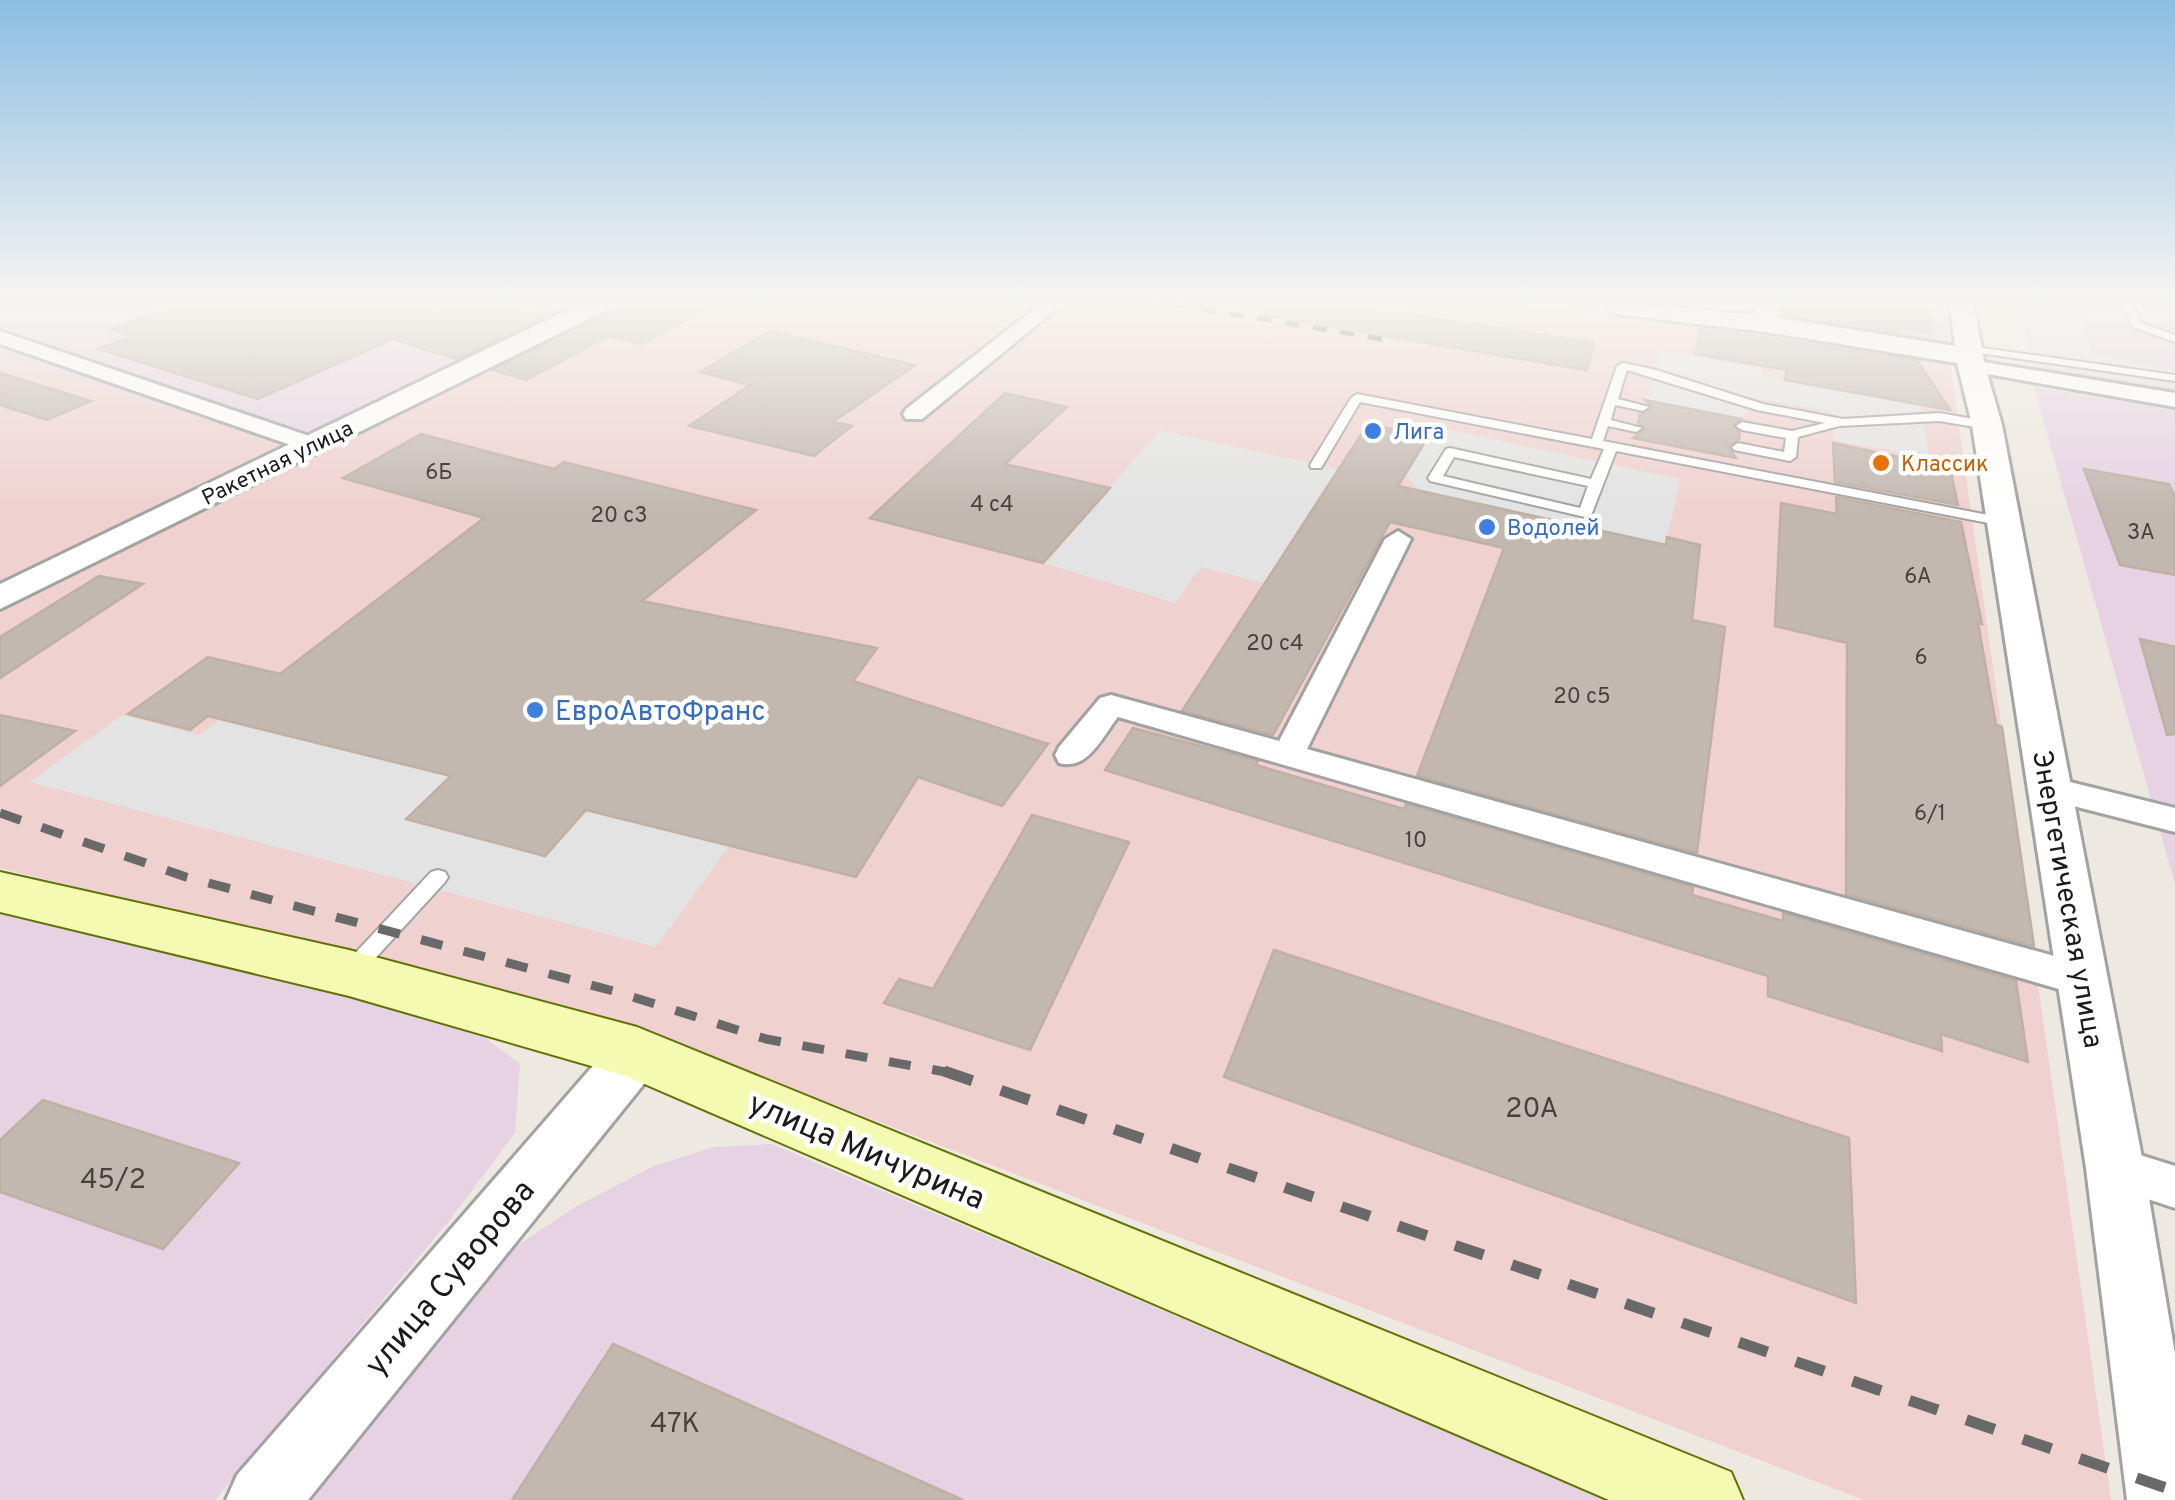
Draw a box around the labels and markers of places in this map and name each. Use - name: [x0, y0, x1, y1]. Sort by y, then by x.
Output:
- marker: Лига: [1362, 420, 1384, 442]
- place label: Лига: [1393, 420, 1444, 447]
- marker: Классик: [1870, 452, 1892, 474]
- place label: Классик: [1901, 452, 1989, 479]
- marker: Водолей: [1476, 516, 1498, 538]
- place label: Водолей: [1507, 516, 1599, 543]
- place label: ЕвроАвтоФранс: [555, 695, 765, 731]
- marker: ЕвроАвтоФранс: [524, 699, 546, 721]

